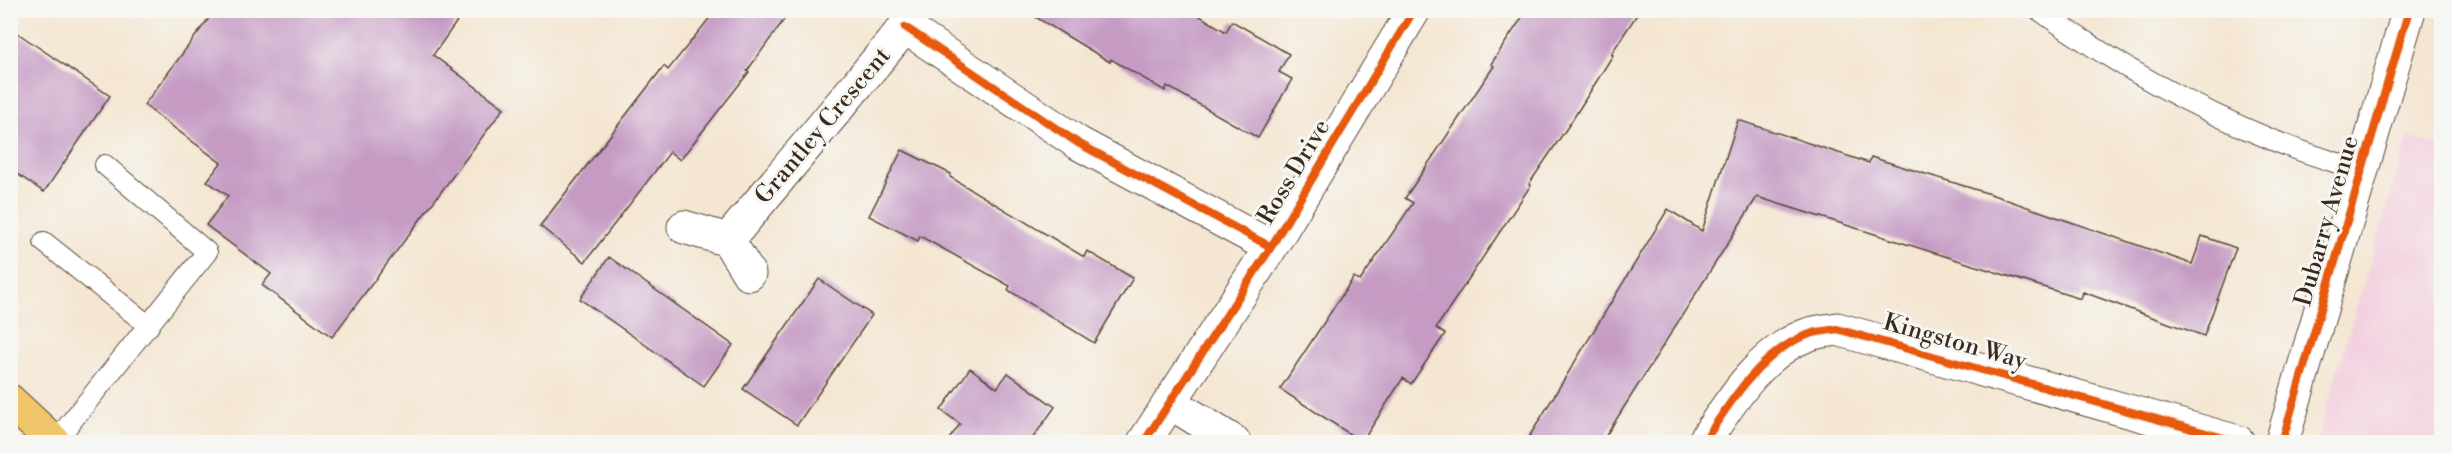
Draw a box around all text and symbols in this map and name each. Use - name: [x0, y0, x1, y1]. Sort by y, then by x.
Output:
- street label: Grantley Crescent: [749, 41, 898, 210]
- street label: Ross Drive: [1251, 114, 1337, 230]
- street label: Dubarry Avenue: [2288, 132, 2366, 310]
- street label: Kingston Way: [1880, 307, 2030, 377]

